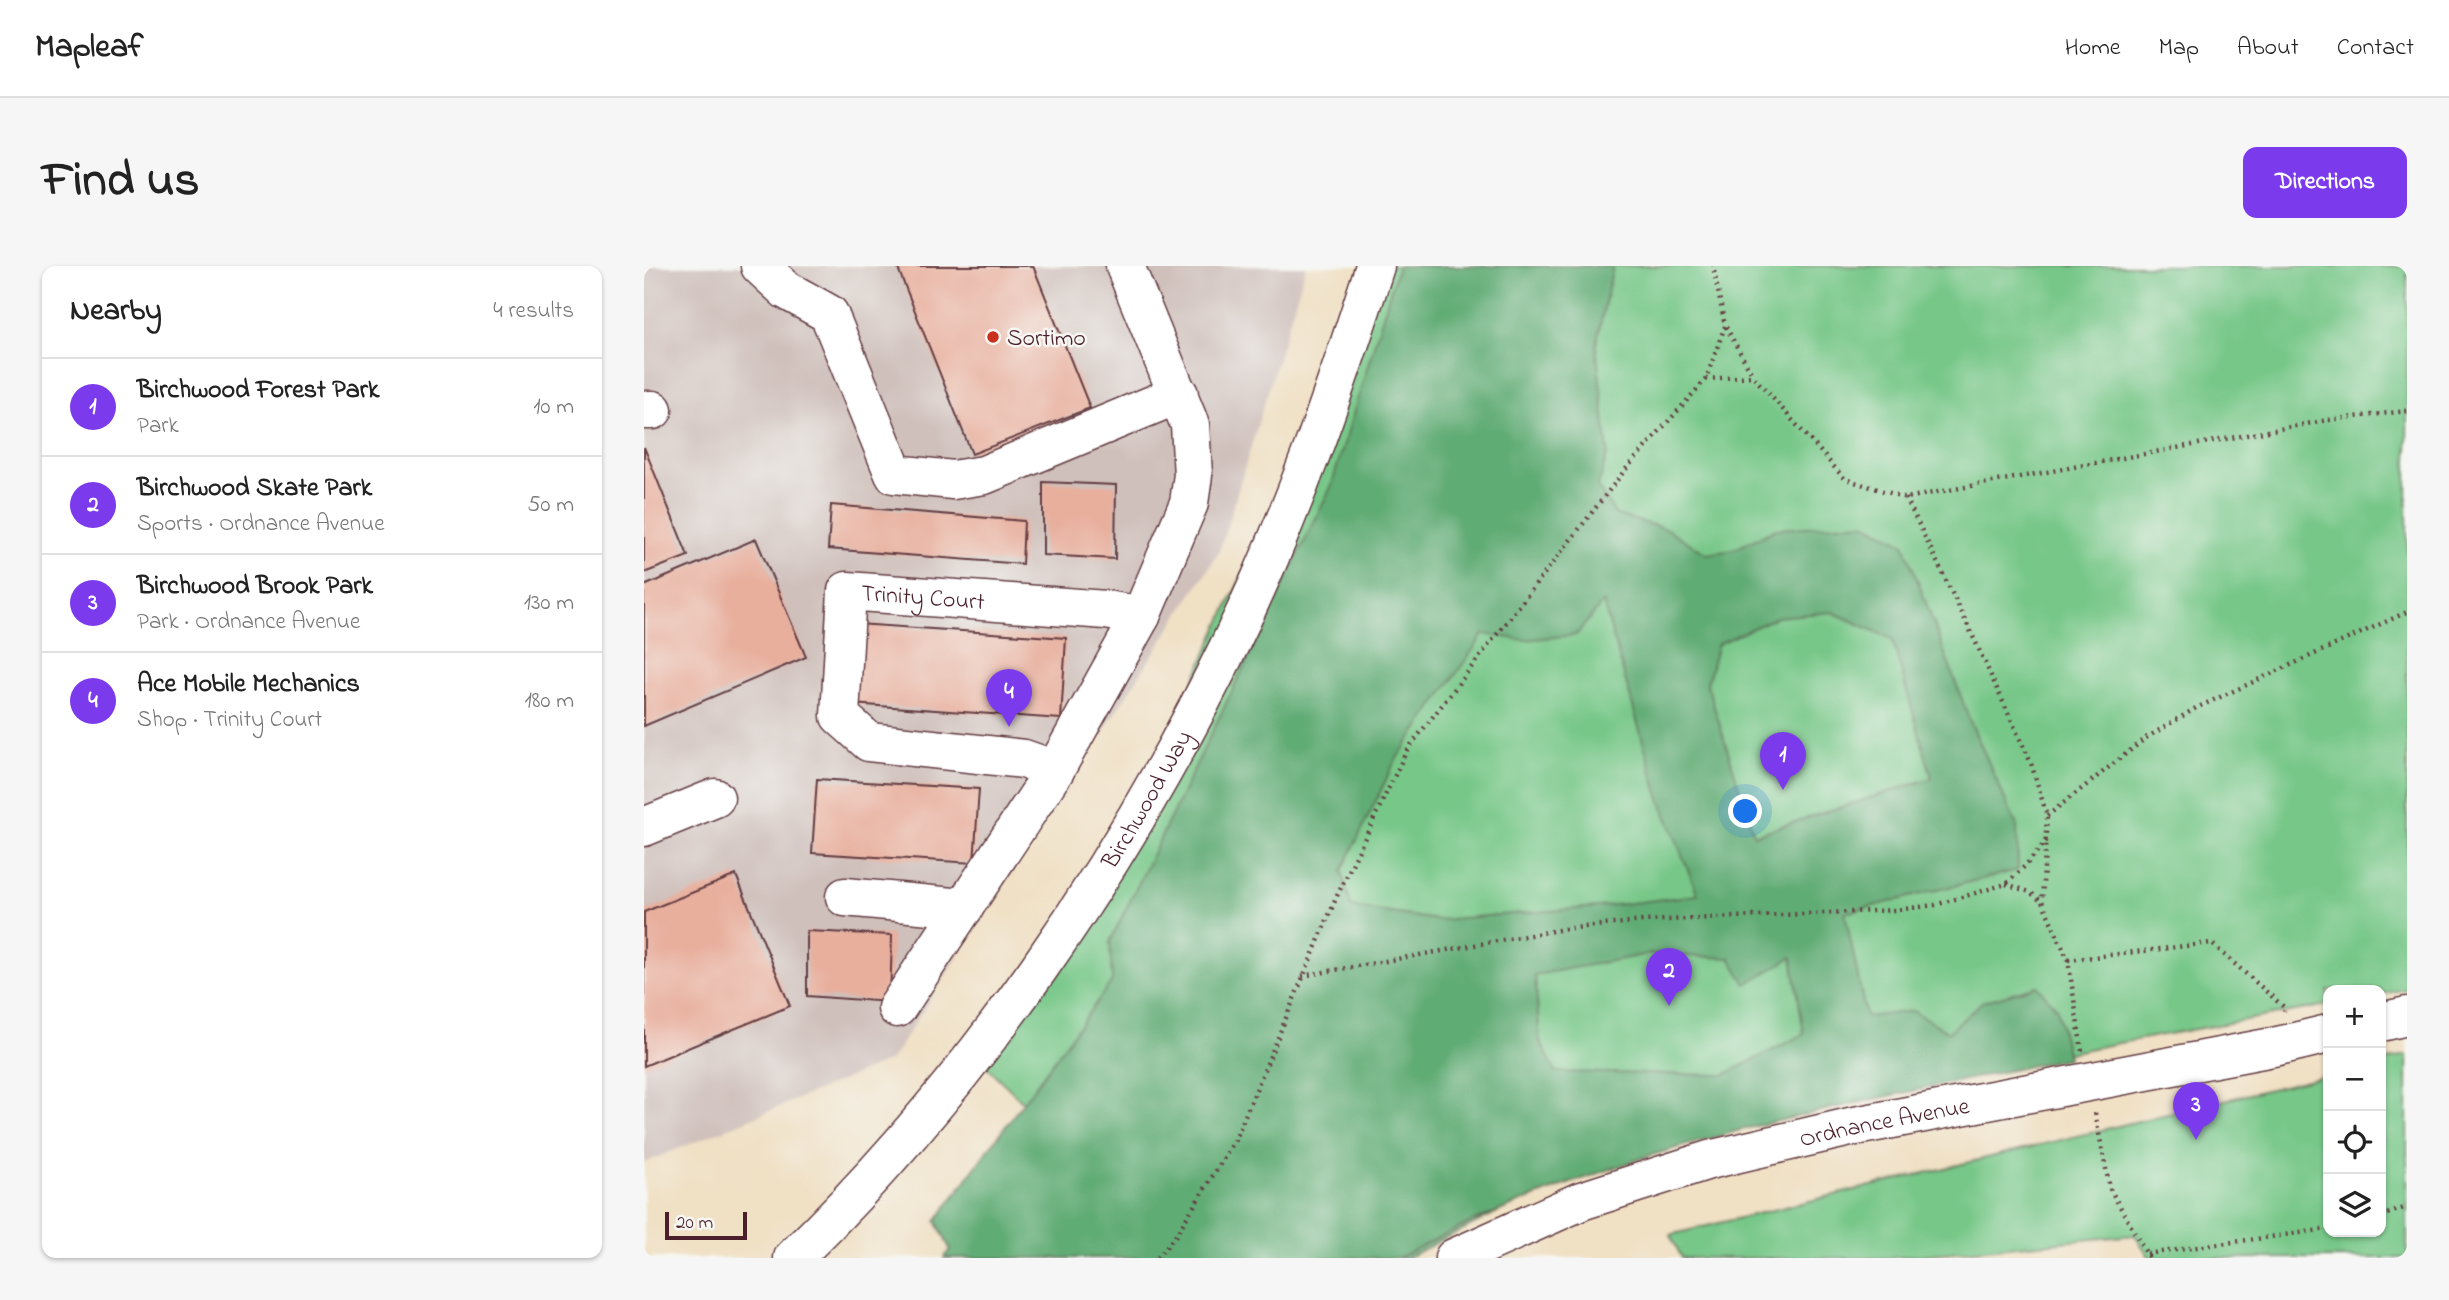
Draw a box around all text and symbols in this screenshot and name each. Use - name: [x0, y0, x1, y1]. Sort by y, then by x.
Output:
- text: Mapleaf: [35, 24, 143, 72]
- text: Home: [2065, 31, 2121, 66]
- text: Map: [2159, 31, 2199, 66]
- text: About: [2237, 31, 2299, 66]
- text: Contact: [2337, 31, 2414, 66]
- text: Find us: [42, 146, 199, 218]
- button: Directions: [2243, 147, 2407, 218]
- text: Nearby: [70, 290, 162, 334]
- text: 4 results: [493, 295, 574, 328]
- place label: Sortimo: [1007, 322, 1086, 357]
- marker: Sortimo: [985, 329, 1001, 345]
- text: Birchwood Forest Park: [137, 372, 379, 410]
- text: 1: [89, 391, 97, 424]
- text: 10 m: [533, 391, 574, 424]
- text: Park: [137, 410, 179, 443]
- text: Birchwood Skate Park: [137, 470, 372, 508]
- text: 2: [87, 489, 99, 522]
- text: 50 m: [527, 489, 574, 522]
- text: Sports · Ordnance Avenue: [137, 508, 385, 541]
- text: Birchwood Brook Park: [137, 568, 373, 606]
- street label: Trinity Court: [860, 577, 986, 621]
- text: 3: [88, 587, 98, 620]
- text: 130 m: [524, 587, 574, 620]
- text: Park · Ordnance Avenue: [137, 606, 360, 639]
- text: Ace Mobile Mechanics: [137, 666, 360, 704]
- pin: 4: [986, 669, 1032, 727]
- text: 4: [88, 685, 98, 718]
- text: 180 m: [525, 685, 574, 718]
- text: Shop · Trinity Court: [137, 704, 322, 737]
- street label: Birchwood Way: [1094, 725, 1203, 877]
- pin: 1: [1760, 732, 1806, 790]
- your location: [1728, 794, 1762, 828]
- pin: 2: [1646, 948, 1692, 1006]
- map controls: [2323, 985, 2386, 1237]
- button: +: [2323, 985, 2386, 1048]
- button: −: [2323, 1048, 2386, 1111]
- pin: 3: [2173, 1082, 2219, 1140]
- street label: Ordnance Avenue: [1796, 1090, 1973, 1158]
- button: locate: [2323, 1111, 2386, 1174]
- button: layers: [2323, 1174, 2386, 1237]
- scale bar: [665, 1209, 747, 1241]
- text: 20 m: [676, 1210, 713, 1237]

